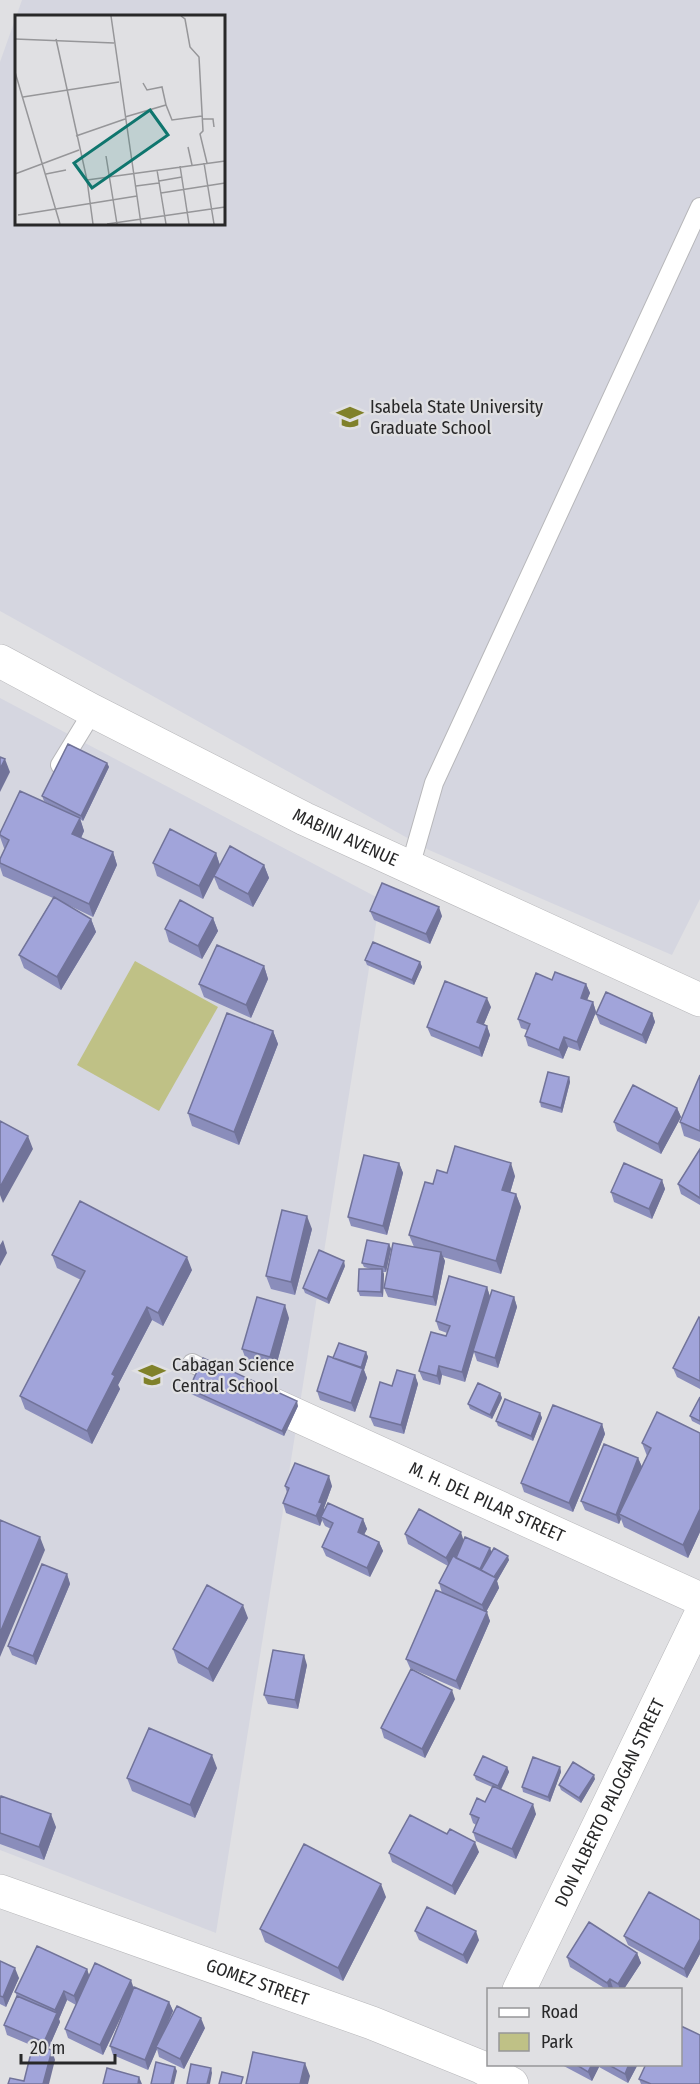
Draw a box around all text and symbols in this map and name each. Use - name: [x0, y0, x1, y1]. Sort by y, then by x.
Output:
- inset map: [15, 15, 225, 225]
- place label: Isabela State University Graduate School: [370, 396, 543, 439]
- school or university icon: Isabela State University Graduate School: [335, 402, 365, 432]
- street label: MABINI AVENUE: [289, 804, 402, 871]
- place label: Cabagan Science Central School: [172, 1354, 294, 1397]
- school or university icon: Cabagan Science Central School: [137, 1360, 167, 1390]
- street label: M. H. DEL PILAR STREET: [406, 1457, 569, 1547]
- street label: DON ALBERTO PALOGAN STREET: [550, 1694, 670, 1910]
- street label: GOMEZ STREET: [203, 1954, 312, 2011]
- legend: [487, 1988, 682, 2066]
- text: Road: [541, 2001, 578, 2023]
- scale bar: [21, 2027, 116, 2065]
- text: Park: [541, 2031, 574, 2053]
- text: 20 m: [30, 2037, 65, 2059]

